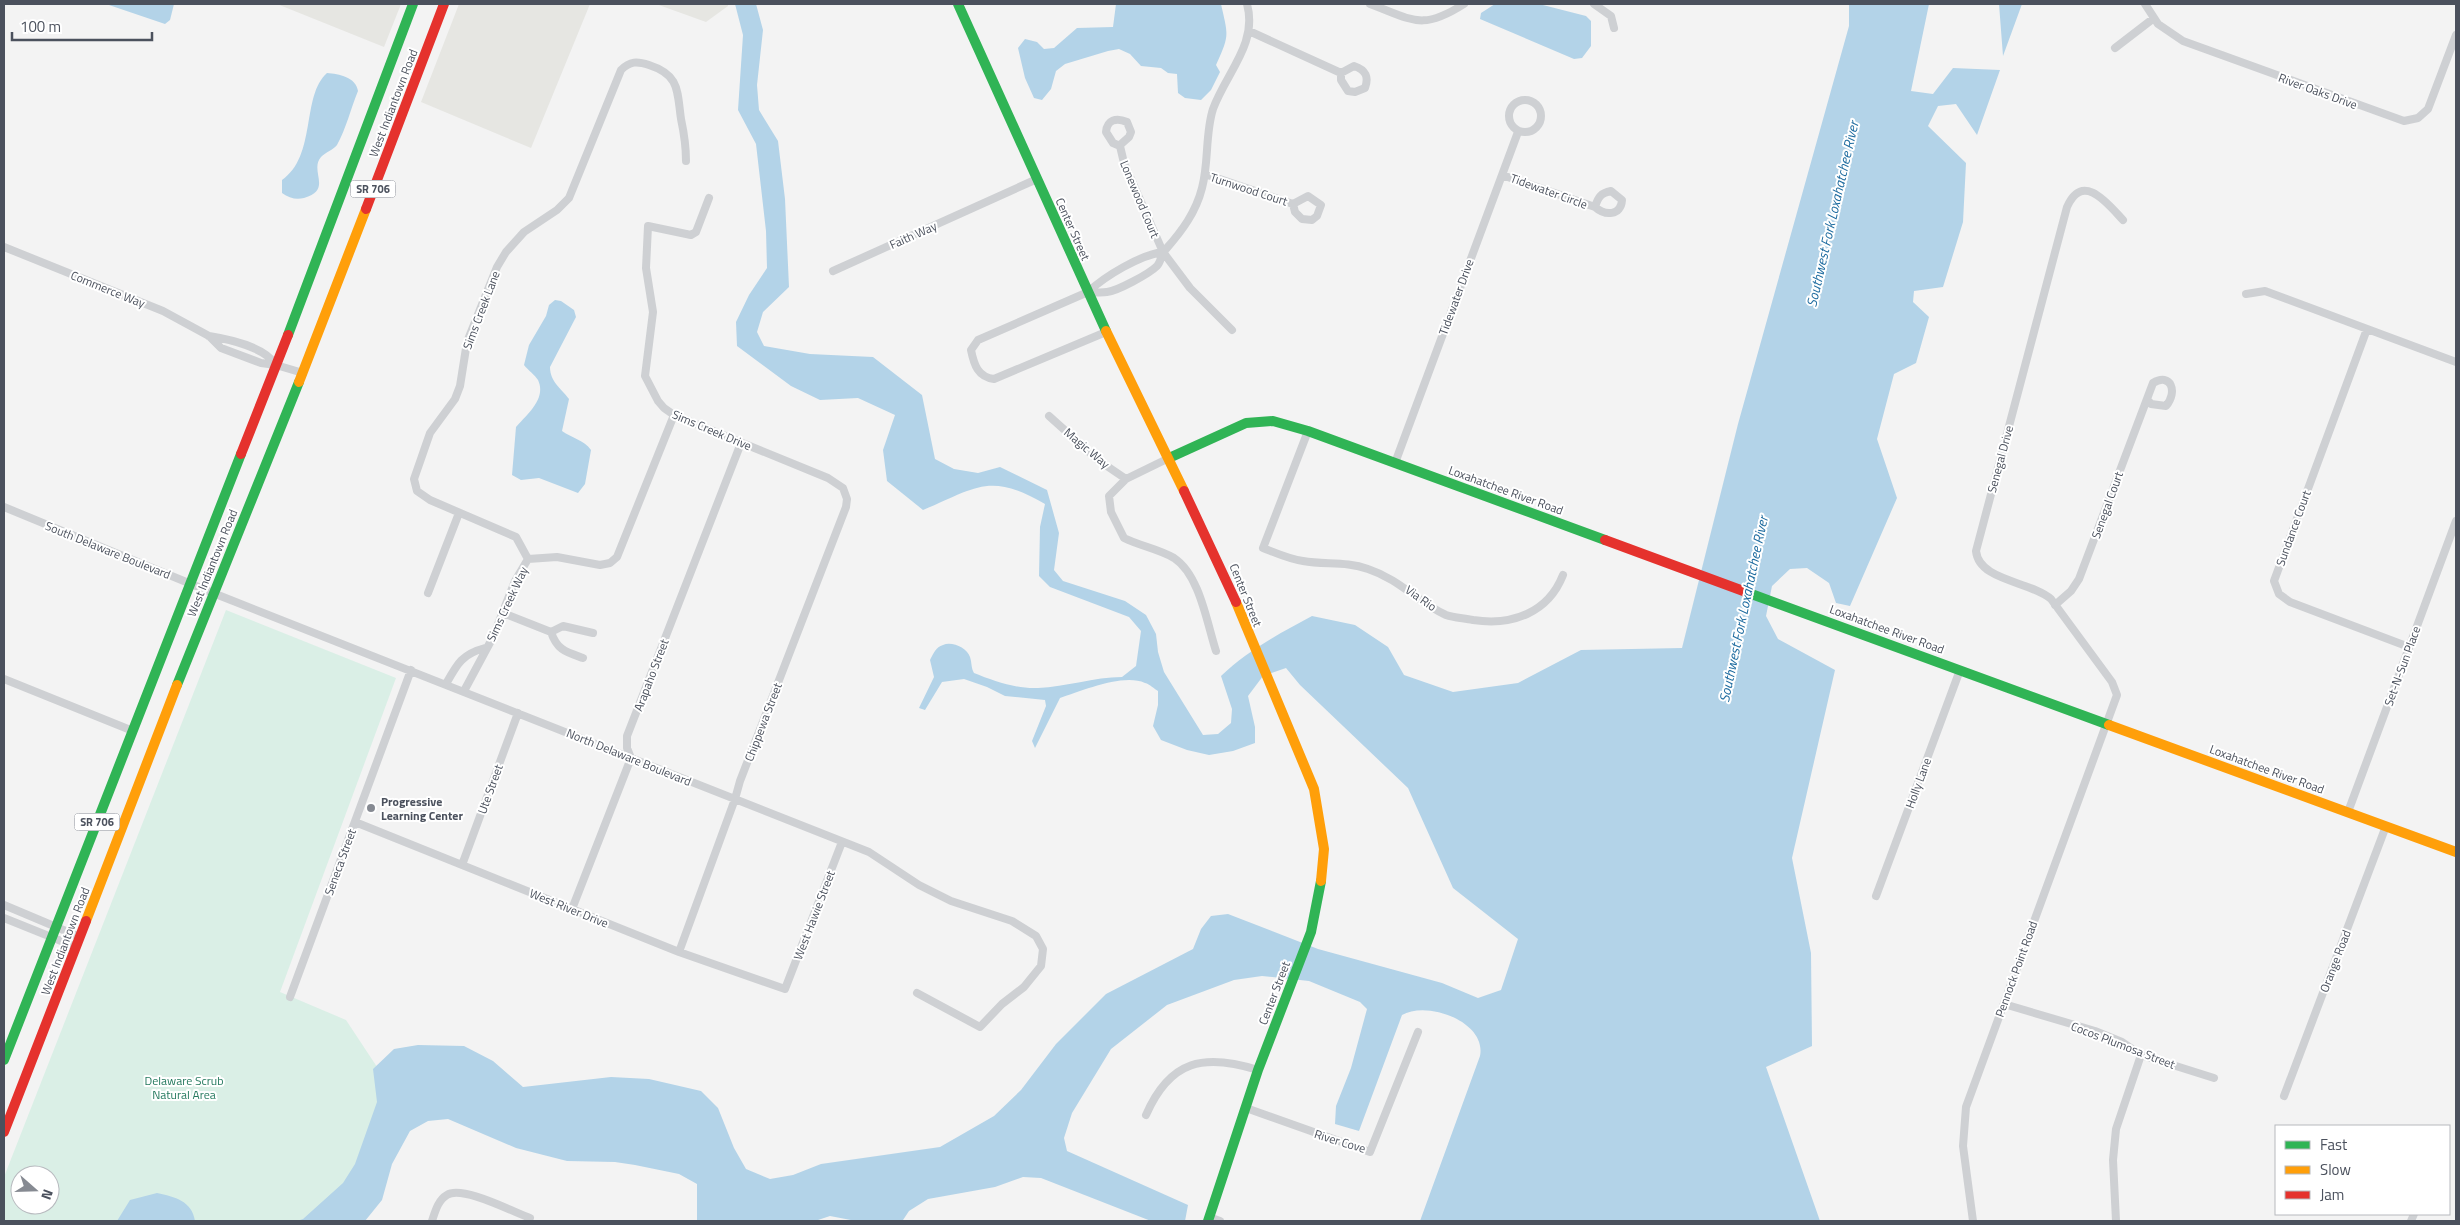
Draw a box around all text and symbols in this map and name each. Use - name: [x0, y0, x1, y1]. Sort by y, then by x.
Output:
- scale bar: [12, 10, 152, 42]
- text: 100 m: [20, 15, 61, 38]
- street label: West Indiantown Road: [364, 46, 422, 160]
- street label: River Oaks Drive: [2276, 68, 2360, 114]
- water label: Southwest Fork Loxahatchee River: [1800, 118, 1864, 309]
- street label: Lonewood Court: [1115, 157, 1165, 241]
- street label: Turnwood Court: [1208, 168, 1291, 211]
- street label: Tidewater Circle: [1508, 168, 1590, 214]
- road number: SR 706: [350, 180, 396, 198]
- street label: Center Street: [1051, 195, 1096, 264]
- street label: Faith Way: [886, 216, 940, 254]
- street label: Tidewater Drive: [1433, 256, 1479, 338]
- street label: Commerce Way: [68, 265, 148, 313]
- street label: Sims Creek Lane: [457, 268, 505, 352]
- street label: Sims Creek Drive: [669, 405, 755, 455]
- street label: Magic Way: [1060, 423, 1114, 473]
- street label: Senegal Drive: [1982, 423, 2018, 495]
- street label: Loxahatchee River Road: [1446, 460, 1566, 520]
- street label: Senegal Court: [2086, 468, 2128, 541]
- street label: Sundance Court: [2270, 487, 2316, 569]
- street label: West Indiantown Road: [182, 506, 242, 620]
- water label: Southwest Fork Loxahatchee River: [1713, 512, 1773, 704]
- street label: South Delaware Boulevard: [42, 516, 174, 584]
- street label: Center Street: [1225, 560, 1268, 630]
- street label: Sims Creek Way: [481, 563, 533, 645]
- street label: Via Rio: [1401, 580, 1441, 616]
- street label: Loxahatchee River Road: [1827, 599, 1947, 659]
- street label: Set-N-Sun Place: [2379, 623, 2425, 709]
- street label: Arapaho Street: [629, 635, 674, 714]
- street label: Chippewa Street: [739, 679, 787, 764]
- street label: North Delaware Boulevard: [564, 723, 694, 791]
- street label: Loxahatchee River Road: [2207, 739, 2327, 799]
- street label: Holly Lane: [1900, 755, 1936, 811]
- street label: Ute Street: [472, 761, 508, 816]
- place label: Progressive Learning Center: [381, 792, 463, 825]
- marker: Progressive Learning Center: [365, 802, 377, 814]
- road number: SR 706: [74, 814, 120, 830]
- street label: Seneca Street: [319, 825, 361, 898]
- street label: West Hawie Street: [788, 867, 840, 962]
- street label: West Indiantown Road: [36, 884, 94, 998]
- street label: West River Drive: [527, 884, 611, 932]
- street label: Pennock Point Road: [1990, 918, 2042, 1020]
- street label: Orange Road: [2314, 927, 2356, 995]
- street label: Center Street: [1253, 958, 1295, 1028]
- street label: Cocos Plumosa Street: [2068, 1016, 2179, 1074]
- park label: Delaware Scrub Natural Area: [145, 1071, 224, 1104]
- street label: River Cove: [1312, 1124, 1368, 1158]
- legend: [2275, 1125, 2450, 1215]
- text: Fast: [2320, 1133, 2348, 1156]
- text: Slow: [2320, 1158, 2351, 1181]
- north arrow: [10, 1165, 60, 1215]
- text: Jam: [2320, 1183, 2344, 1206]
- text: N: [36, 1186, 59, 1203]

